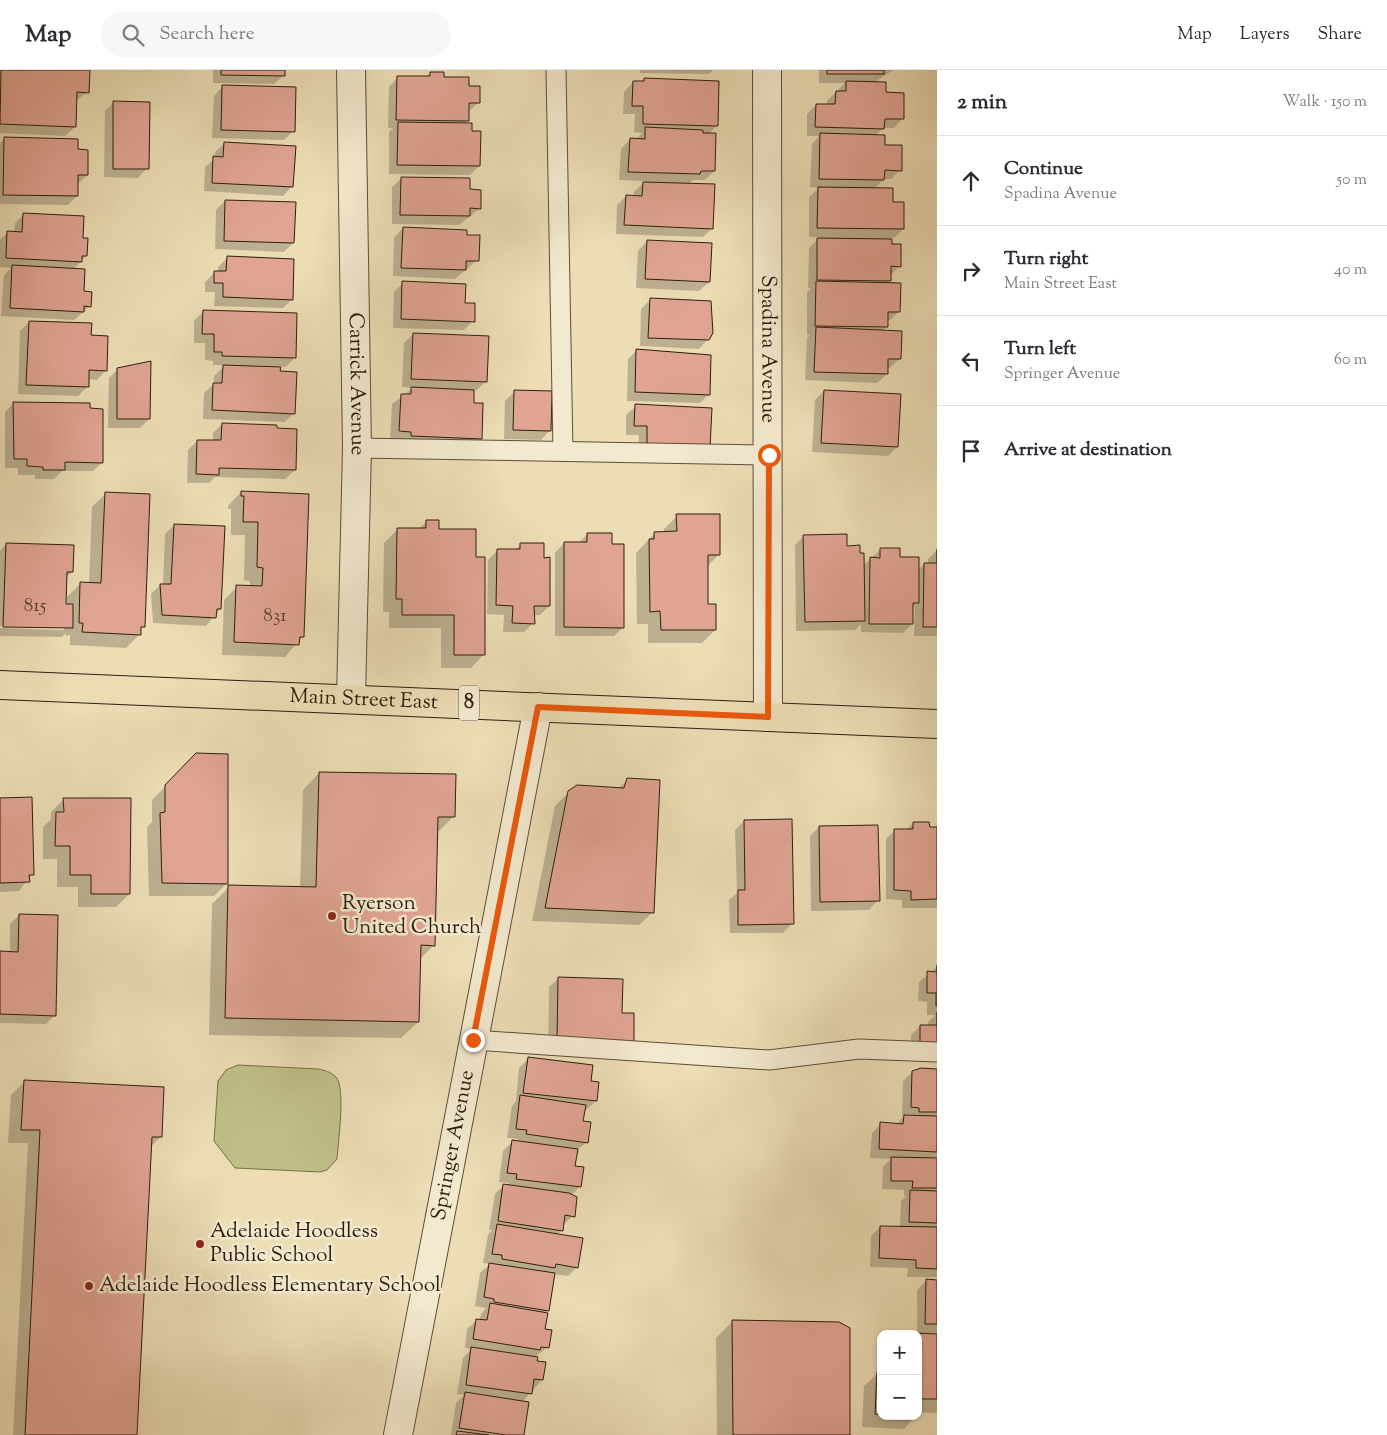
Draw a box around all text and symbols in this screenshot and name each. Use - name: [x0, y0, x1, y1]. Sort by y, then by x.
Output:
- search box: [101, 12, 451, 57]
- text: Map: [25, 18, 71, 52]
- icon: search: [119, 21, 147, 49]
- text: Search here: [159, 21, 255, 48]
- text: Map: [1177, 22, 1212, 48]
- text: Layers: [1240, 22, 1290, 48]
- text: Share: [1318, 22, 1362, 48]
- text: 2 min: [957, 88, 1007, 118]
- text: Walk · 150 m: [1283, 91, 1367, 114]
- text: Continue: [1004, 156, 1083, 183]
- icon: ahead: [957, 167, 985, 195]
- text: 50 m: [1336, 169, 1367, 192]
- text: Spadina Avenue: [1004, 183, 1117, 206]
- text: Turn right: [1004, 246, 1088, 273]
- icon: right: [957, 257, 985, 285]
- text: 40 m: [1334, 259, 1367, 282]
- text: Main Street East: [1004, 273, 1117, 296]
- street label: Spadina Avenue: [752, 275, 783, 423]
- street label: Carrick Avenue: [340, 312, 372, 456]
- text: Turn left: [1004, 336, 1076, 363]
- icon: left: [957, 347, 985, 375]
- text: 60 m: [1334, 349, 1367, 372]
- text: Springer Avenue: [1004, 363, 1120, 386]
- icon: arrive: [957, 437, 985, 465]
- text: Arrive at destination: [1004, 437, 1172, 464]
- route start: [758, 444, 781, 467]
- house number: 815: [24, 593, 47, 620]
- house number: 831: [263, 603, 287, 630]
- street label: Main Street East: [289, 682, 438, 718]
- road number: 8: [459, 686, 479, 720]
- place label: Ryerson United Church: [342, 889, 481, 943]
- marker: Ryerson United Church: [326, 910, 338, 922]
- route end: [462, 1029, 485, 1052]
- street label: Springer Avenue: [425, 1067, 483, 1223]
- place label: Adelaide Hoodless Public School: [210, 1217, 378, 1271]
- marker: Adelaide Hoodless Public School: [194, 1238, 206, 1250]
- place label: Adelaide Hoodless Elementary School: [99, 1271, 441, 1301]
- marker: Adelaide Hoodless Elementary School: [83, 1280, 95, 1292]
- map controls: [877, 1330, 922, 1420]
- button: +: [877, 1330, 922, 1375]
- button: −: [877, 1375, 922, 1420]

